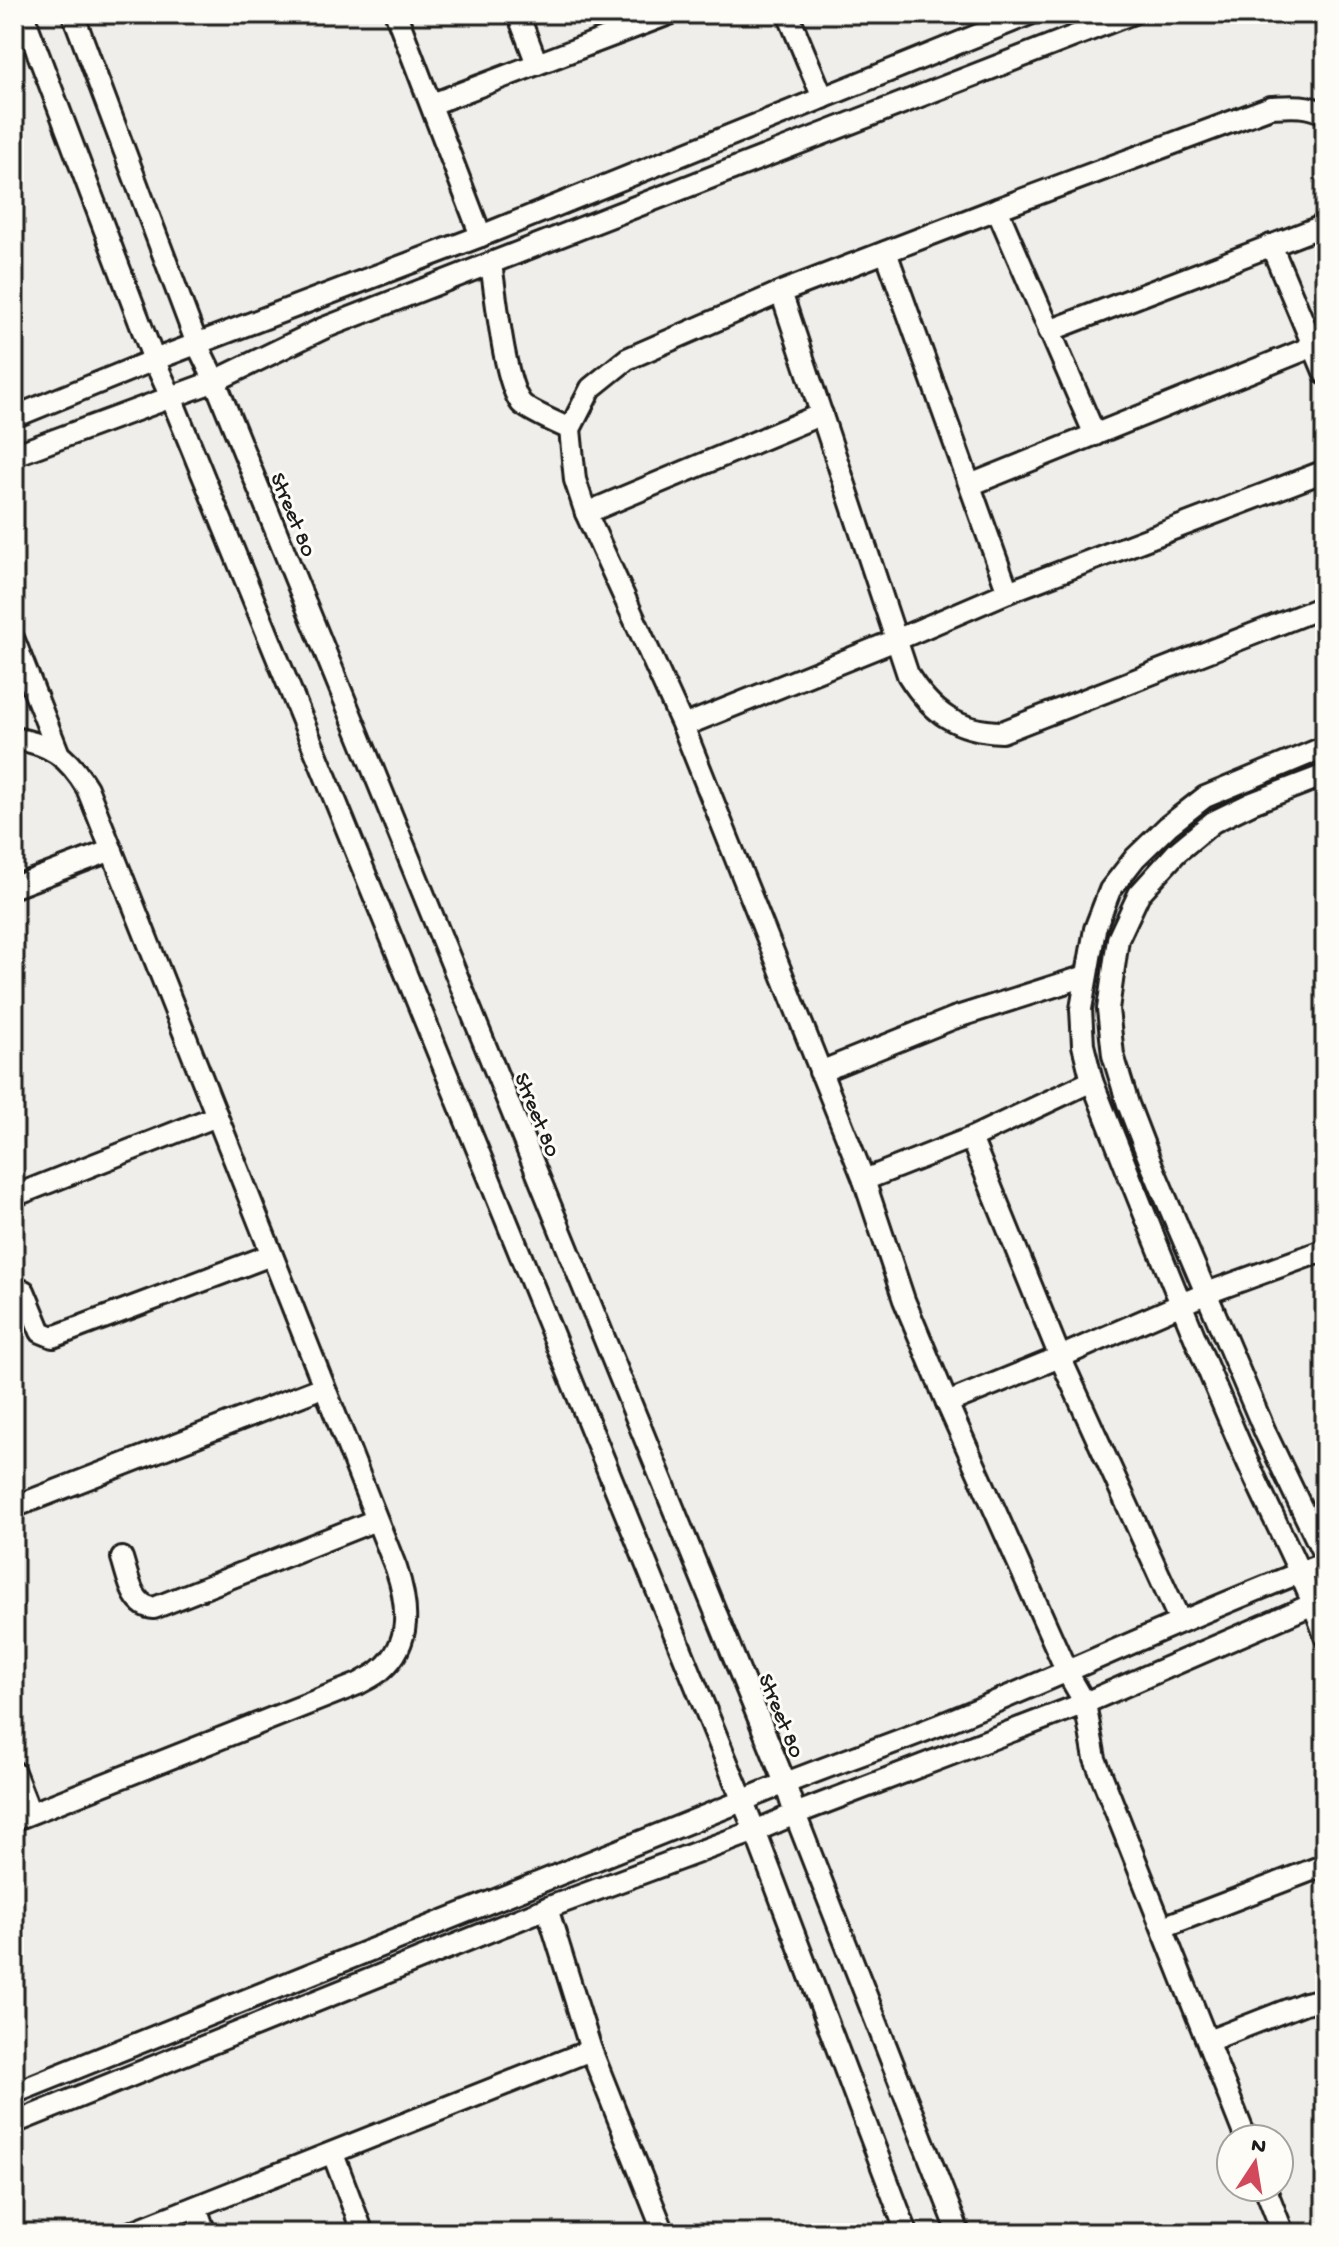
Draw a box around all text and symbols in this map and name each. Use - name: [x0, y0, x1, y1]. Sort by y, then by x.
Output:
- street label: Street 80: [263, 470, 320, 561]
- street label: Street 80: [507, 1070, 564, 1161]
- street label: Street 80: [751, 1671, 808, 1762]
- north arrow: [1215, 2123, 1295, 2203]
- text: N: [1249, 2133, 1268, 2162]

